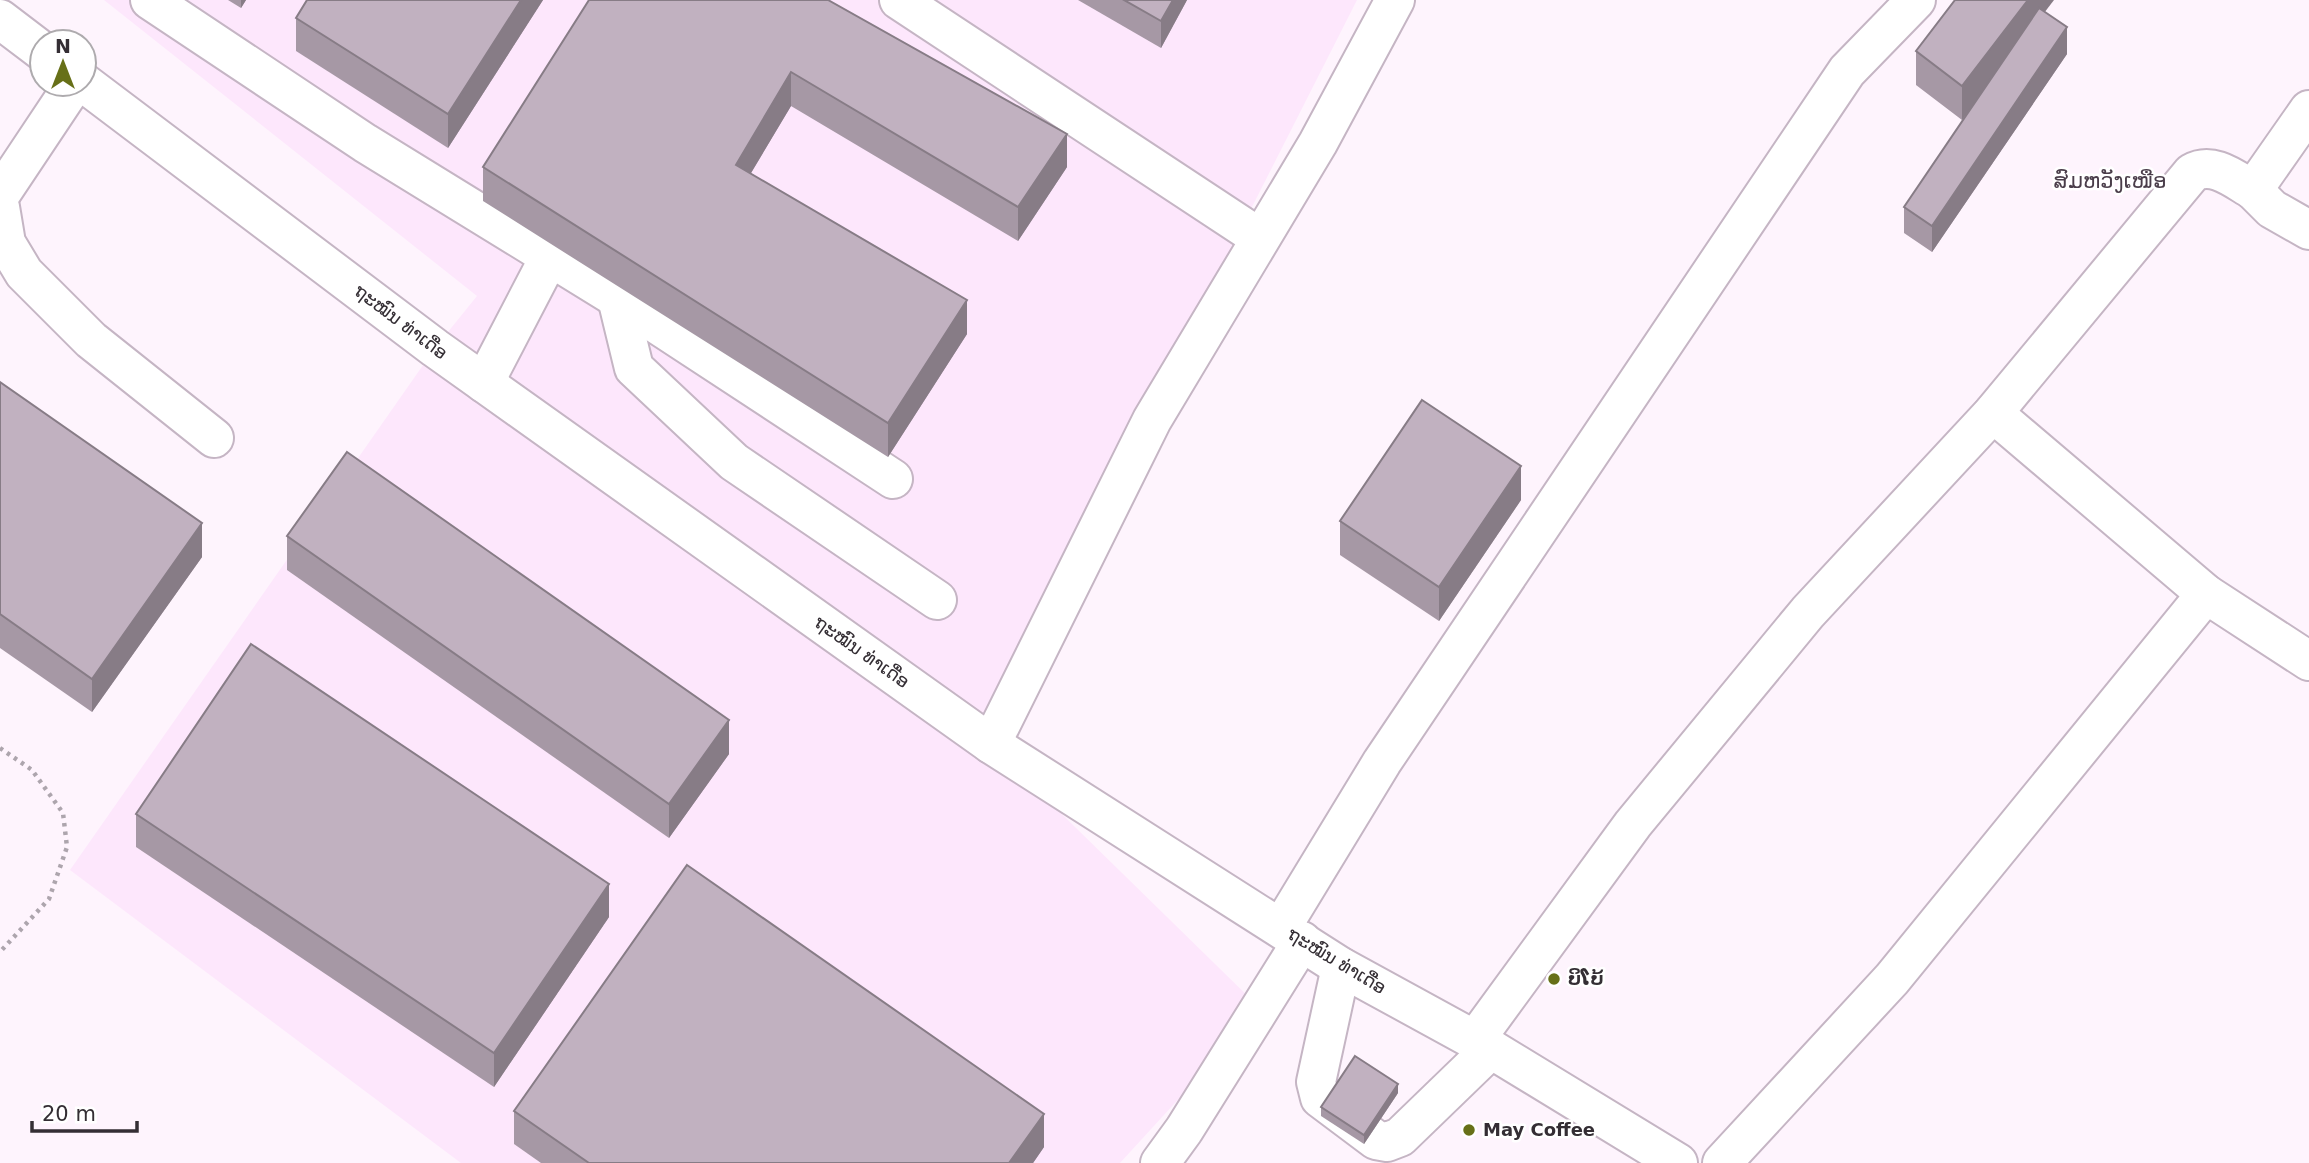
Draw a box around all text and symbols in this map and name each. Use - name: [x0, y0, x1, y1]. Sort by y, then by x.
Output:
- north arrow: [28, 28, 98, 98]
- text: N: [55, 35, 71, 57]
- district label: ສົມຫວັງເໜືອ: [2054, 168, 2166, 193]
- street label: ຖະໝົນ ທ່າເດື່ອ: [350, 279, 452, 363]
- street label: ຖະໝົນ ທ່າເດື່ອ: [810, 611, 914, 692]
- street label: ຖະໝົນ ທ່າເດື່ອ: [1284, 922, 1390, 998]
- place label: ບິໂບ້: [1568, 968, 1603, 989]
- marker: ບິໂບ້: [1546, 971, 1562, 987]
- scale bar: [32, 1090, 136, 1134]
- text: 20 m: [42, 1102, 96, 1126]
- place label: May Coffee: [1483, 1119, 1595, 1140]
- marker: May Coffee: [1461, 1122, 1477, 1138]

